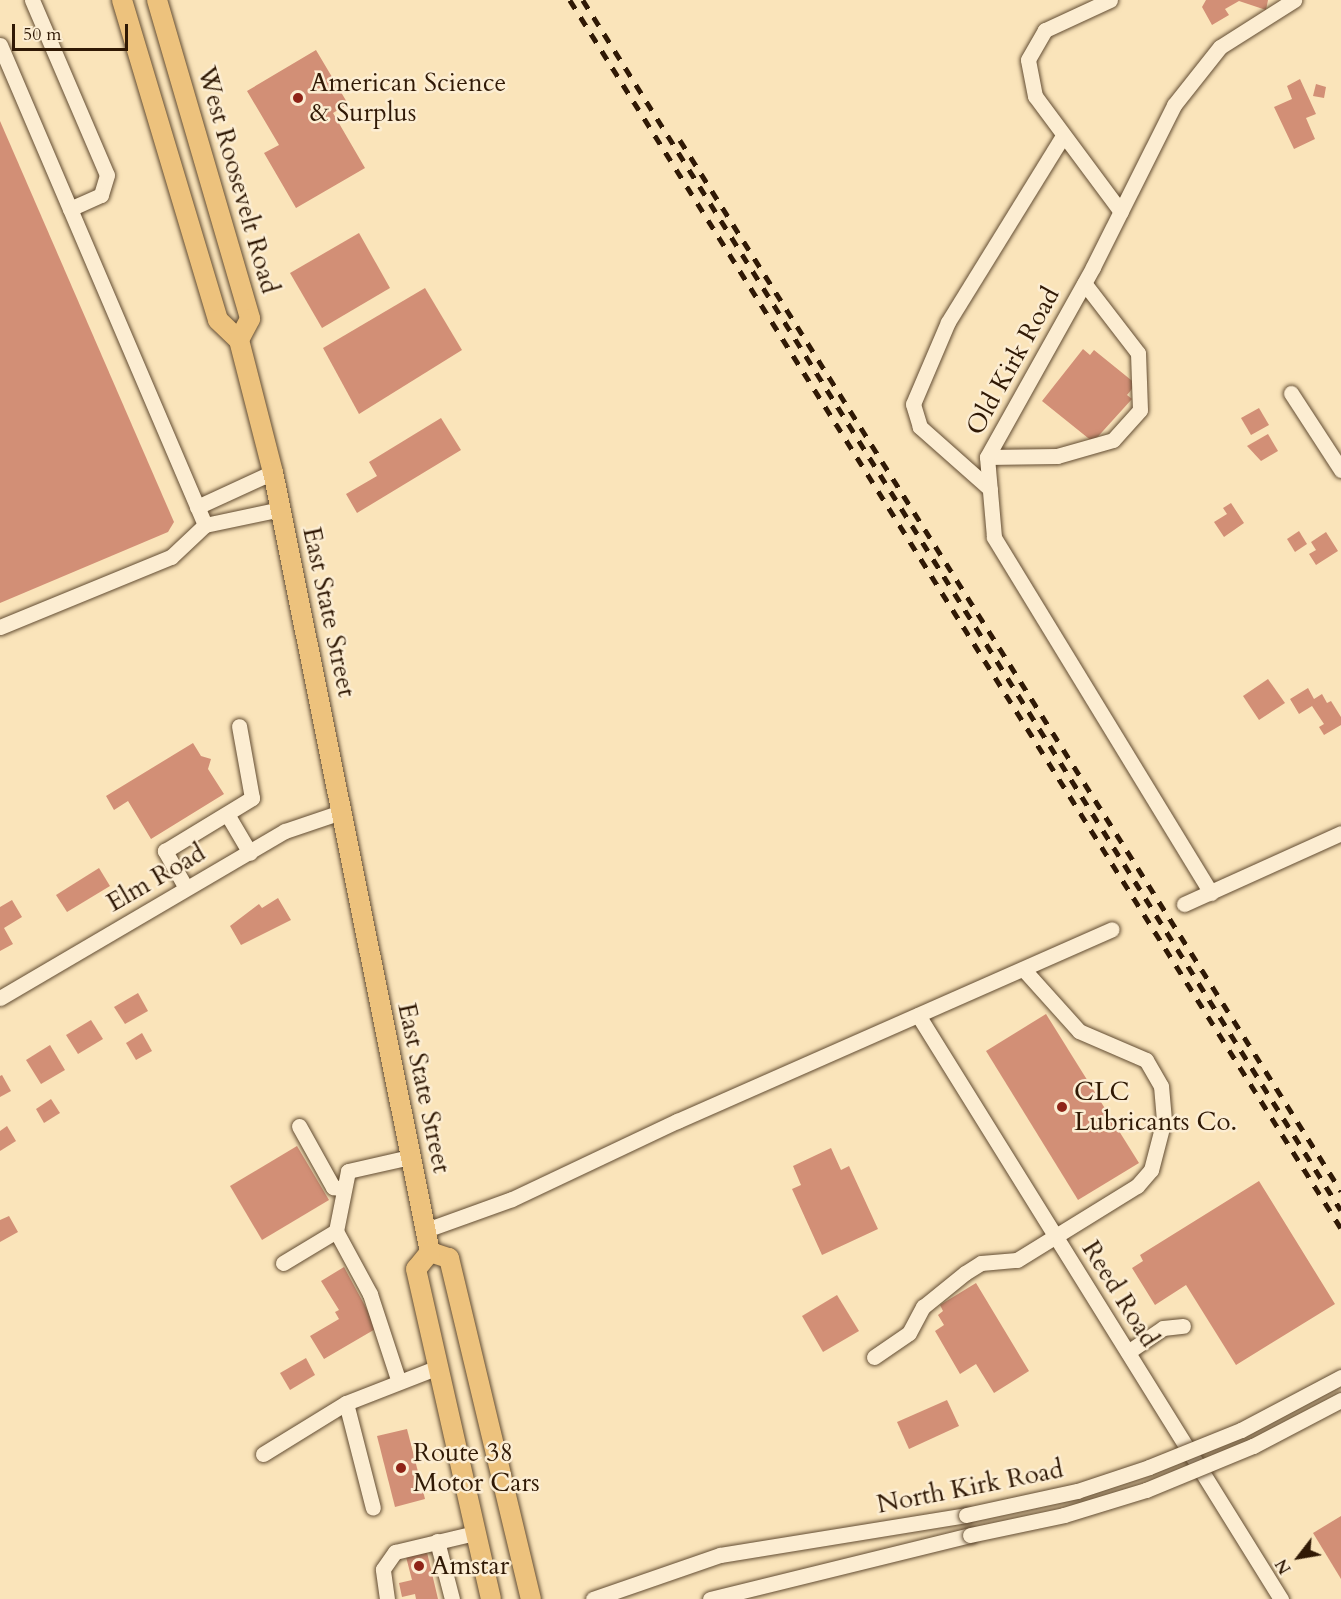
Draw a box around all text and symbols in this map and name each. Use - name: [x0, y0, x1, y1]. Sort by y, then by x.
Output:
- scale bar: [15, 12, 130, 50]
- text: 50 m: [23, 22, 62, 47]
- street label: West Roosevelt Road: [191, 63, 285, 297]
- place label: American Science & Surplus: [310, 67, 506, 128]
- marker: American Science & Surplus: [291, 91, 305, 105]
- street label: Old Kirk Road: [960, 282, 1066, 440]
- street label: East State Street: [296, 524, 362, 700]
- street label: Elm Road: [101, 837, 211, 919]
- street label: East State Street: [391, 1000, 457, 1176]
- place label: CLC Lubricants Co.: [1074, 1076, 1237, 1138]
- marker: CLC Lubricants Co.: [1055, 1100, 1069, 1114]
- street label: Reed Road: [1075, 1235, 1165, 1353]
- place label: Route 38 Motor Cars: [413, 1437, 540, 1498]
- street label: North Kirk Road: [874, 1454, 1066, 1520]
- marker: Route 38 Motor Cars: [394, 1461, 408, 1475]
- north arrow: [1269, 1527, 1329, 1587]
- place label: Amstar: [431, 1550, 509, 1582]
- text: N: [1271, 1555, 1297, 1578]
- marker: Amstar: [412, 1559, 426, 1573]

